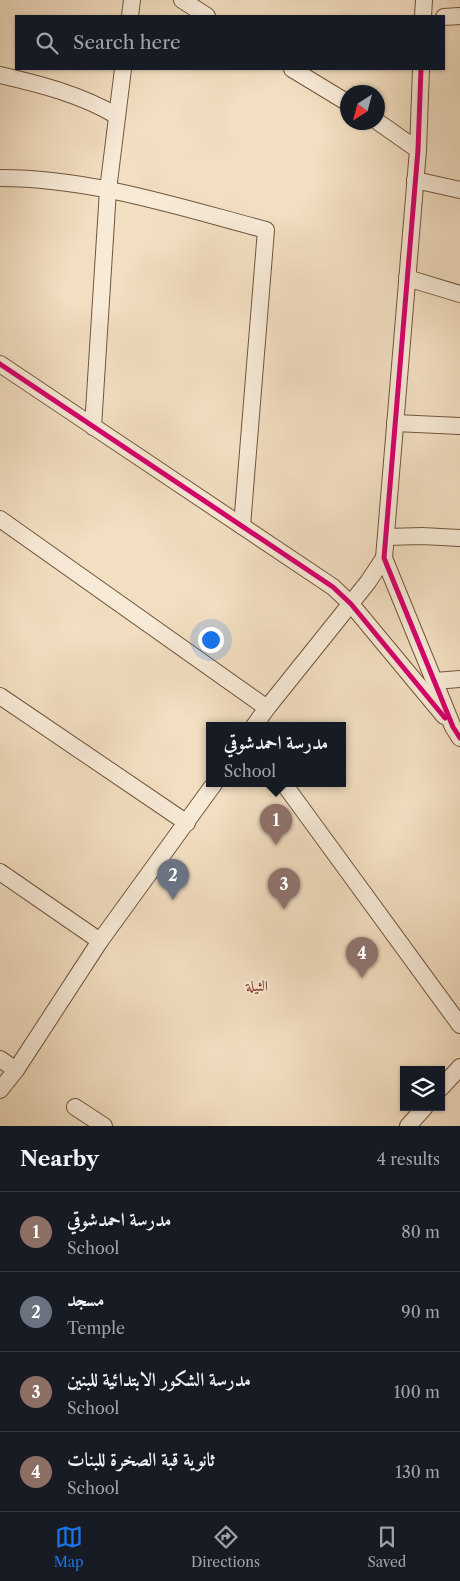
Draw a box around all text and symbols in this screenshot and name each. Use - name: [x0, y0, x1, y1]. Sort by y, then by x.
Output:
- search box: [15, 15, 445, 70]
- icon: search: [33, 29, 61, 57]
- text: Search here: [73, 31, 181, 54]
- north arrow: [340, 85, 385, 130]
- your location: [198, 627, 224, 653]
- popup: [206, 722, 346, 787]
- text: مدرسة احمدشوقي: [224, 731, 328, 754]
- text: School: [224, 761, 276, 781]
- pin: 1: [260, 804, 292, 845]
- pin: 2: [157, 859, 189, 900]
- pin: 3: [268, 868, 300, 909]
- pin: 4: [346, 937, 378, 978]
- district label: الثيلة: [245, 976, 268, 995]
- map controls: [400, 1066, 445, 1111]
- button: layers: [400, 1066, 445, 1111]
- text: Nearby: [20, 1146, 99, 1171]
- text: 4 results: [377, 1149, 440, 1169]
- text: مدرسة احمدشوقي: [67, 1208, 172, 1231]
- text: 1: [32, 1222, 40, 1242]
- text: 80 m: [401, 1222, 440, 1242]
- text: School: [67, 1238, 119, 1258]
- text: مسجد: [67, 1288, 104, 1311]
- text: 2: [31, 1302, 41, 1322]
- text: 90 m: [401, 1302, 440, 1322]
- text: Temple: [67, 1318, 125, 1338]
- text: مدرسة الشكور الابتدائية للبنين: [67, 1368, 251, 1391]
- text: 3: [31, 1382, 41, 1402]
- text: 100 m: [394, 1382, 440, 1402]
- text: School: [67, 1398, 119, 1418]
- text: ثانوية قبة الصخرة للبنات: [67, 1448, 215, 1471]
- text: 4: [31, 1462, 41, 1482]
- text: 130 m: [395, 1462, 440, 1482]
- text: School: [67, 1478, 119, 1498]
- tab: Map: [54, 1523, 84, 1571]
- tab: Directions: [191, 1523, 260, 1571]
- tab: Saved: [367, 1523, 406, 1571]

